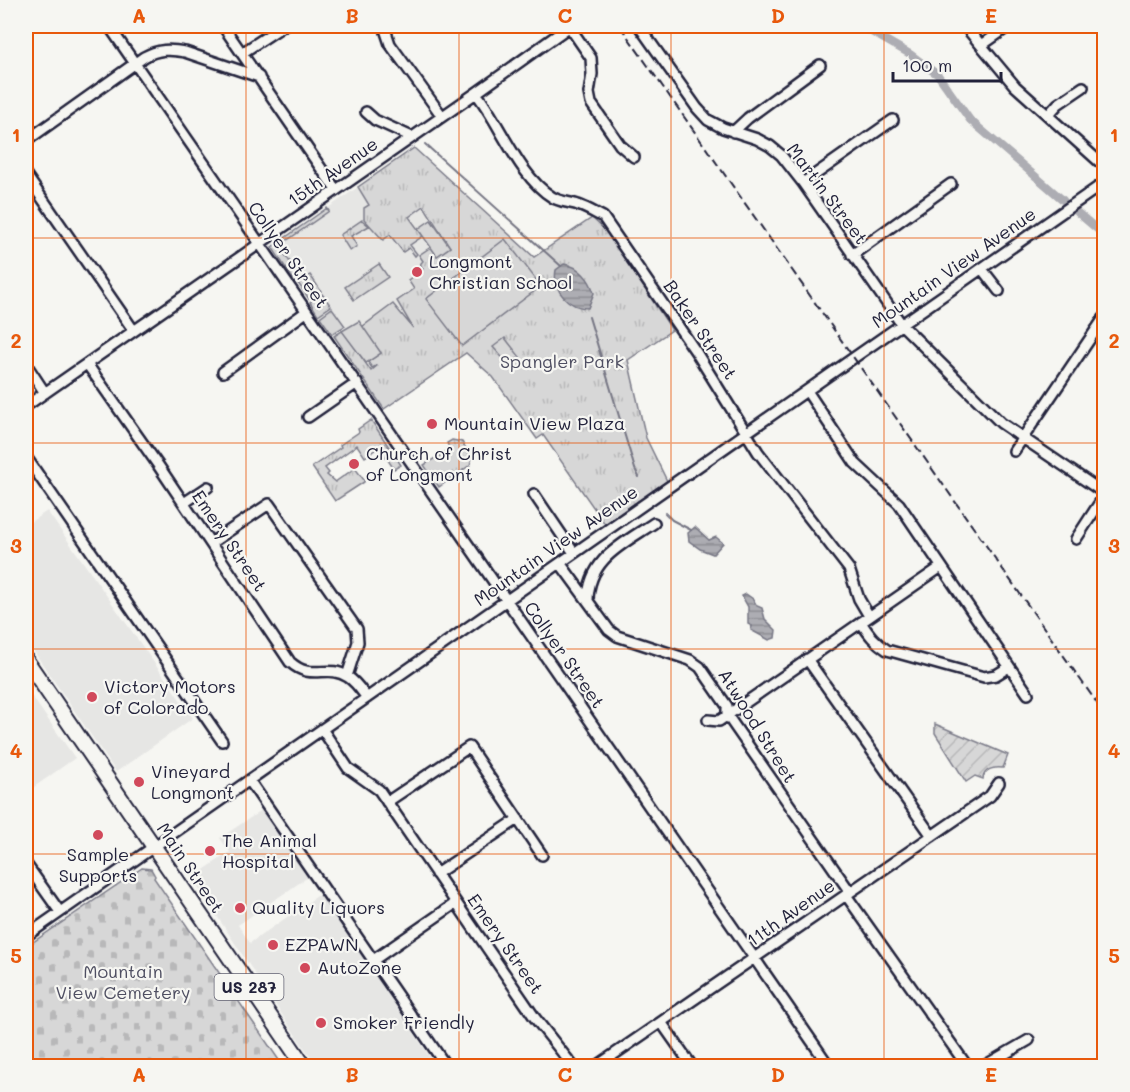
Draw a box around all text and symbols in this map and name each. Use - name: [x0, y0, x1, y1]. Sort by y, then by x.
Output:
- text: A: [132, 2, 146, 28]
- text: B: [345, 2, 359, 28]
- text: C: [558, 2, 573, 28]
- text: D: [771, 2, 785, 28]
- text: E: [985, 2, 997, 28]
- scale bar: [893, 45, 1001, 83]
- text: 100 m: [902, 53, 952, 77]
- text: 1: [12, 121, 20, 147]
- text: 1: [1110, 121, 1118, 147]
- street label: 15th Avenue: [283, 131, 382, 211]
- street label: Martin Street: [782, 138, 874, 249]
- street label: Collyer Street: [243, 196, 335, 313]
- street label: Mountain View Avenue: [866, 201, 1040, 333]
- place label: Longmont Christian School: [429, 249, 572, 294]
- marker: Longmont Christian School: [410, 265, 424, 279]
- street label: Baker Street: [659, 275, 743, 384]
- text: 2: [10, 327, 22, 353]
- text: 2: [1108, 327, 1120, 353]
- park label: Spangler Park: [500, 349, 624, 373]
- place label: Mountain View Plaza: [444, 411, 625, 435]
- marker: Mountain View Plaza: [425, 417, 439, 431]
- place label: Church of Christ of Longmont: [366, 441, 512, 486]
- marker: Church of Christ of Longmont: [347, 457, 361, 471]
- street label: Mountain View Avenue: [468, 479, 642, 611]
- street label: Emery Street: [187, 485, 273, 596]
- text: 3: [10, 532, 22, 558]
- text: 3: [1108, 532, 1120, 558]
- street label: Collyer Street: [519, 596, 611, 713]
- street label: Atwood Street: [713, 664, 803, 787]
- place label: Victory Motors of Colorado: [104, 674, 236, 719]
- marker: Victory Motors of Colorado: [85, 690, 99, 704]
- text: 4: [10, 737, 23, 763]
- text: 4: [1108, 737, 1121, 763]
- place label: Vineyard Longmont: [151, 759, 234, 804]
- marker: Vineyard Longmont: [132, 775, 146, 789]
- street label: Main Street: [152, 818, 230, 917]
- marker: Sample Supports: [91, 828, 105, 842]
- place label: The Animal Hospital: [222, 828, 317, 873]
- place label: Sample Supports: [59, 842, 137, 887]
- marker: The Animal Hospital: [203, 844, 217, 858]
- street label: 11th Avenue: [742, 873, 839, 951]
- street label: Emery Street: [462, 889, 549, 998]
- place label: Quality Liquors: [252, 895, 385, 919]
- marker: Quality Liquors: [233, 901, 247, 915]
- place label: EZPAWN: [285, 932, 359, 956]
- marker: EZPAWN: [266, 938, 280, 952]
- text: 5: [10, 942, 22, 968]
- text: 5: [1108, 942, 1120, 968]
- place label: AutoZone: [317, 955, 402, 979]
- park label: Mountain View Cemetery: [56, 959, 190, 1004]
- marker: AutoZone: [298, 961, 312, 975]
- road number: US 287: [214, 974, 284, 1000]
- place label: Smoker Friendly: [333, 1010, 475, 1034]
- marker: Smoker Friendly: [314, 1016, 328, 1030]
- text: A: [132, 1061, 146, 1087]
- text: B: [345, 1061, 359, 1087]
- text: C: [558, 1061, 573, 1087]
- text: D: [771, 1061, 785, 1087]
- text: E: [985, 1061, 997, 1087]

